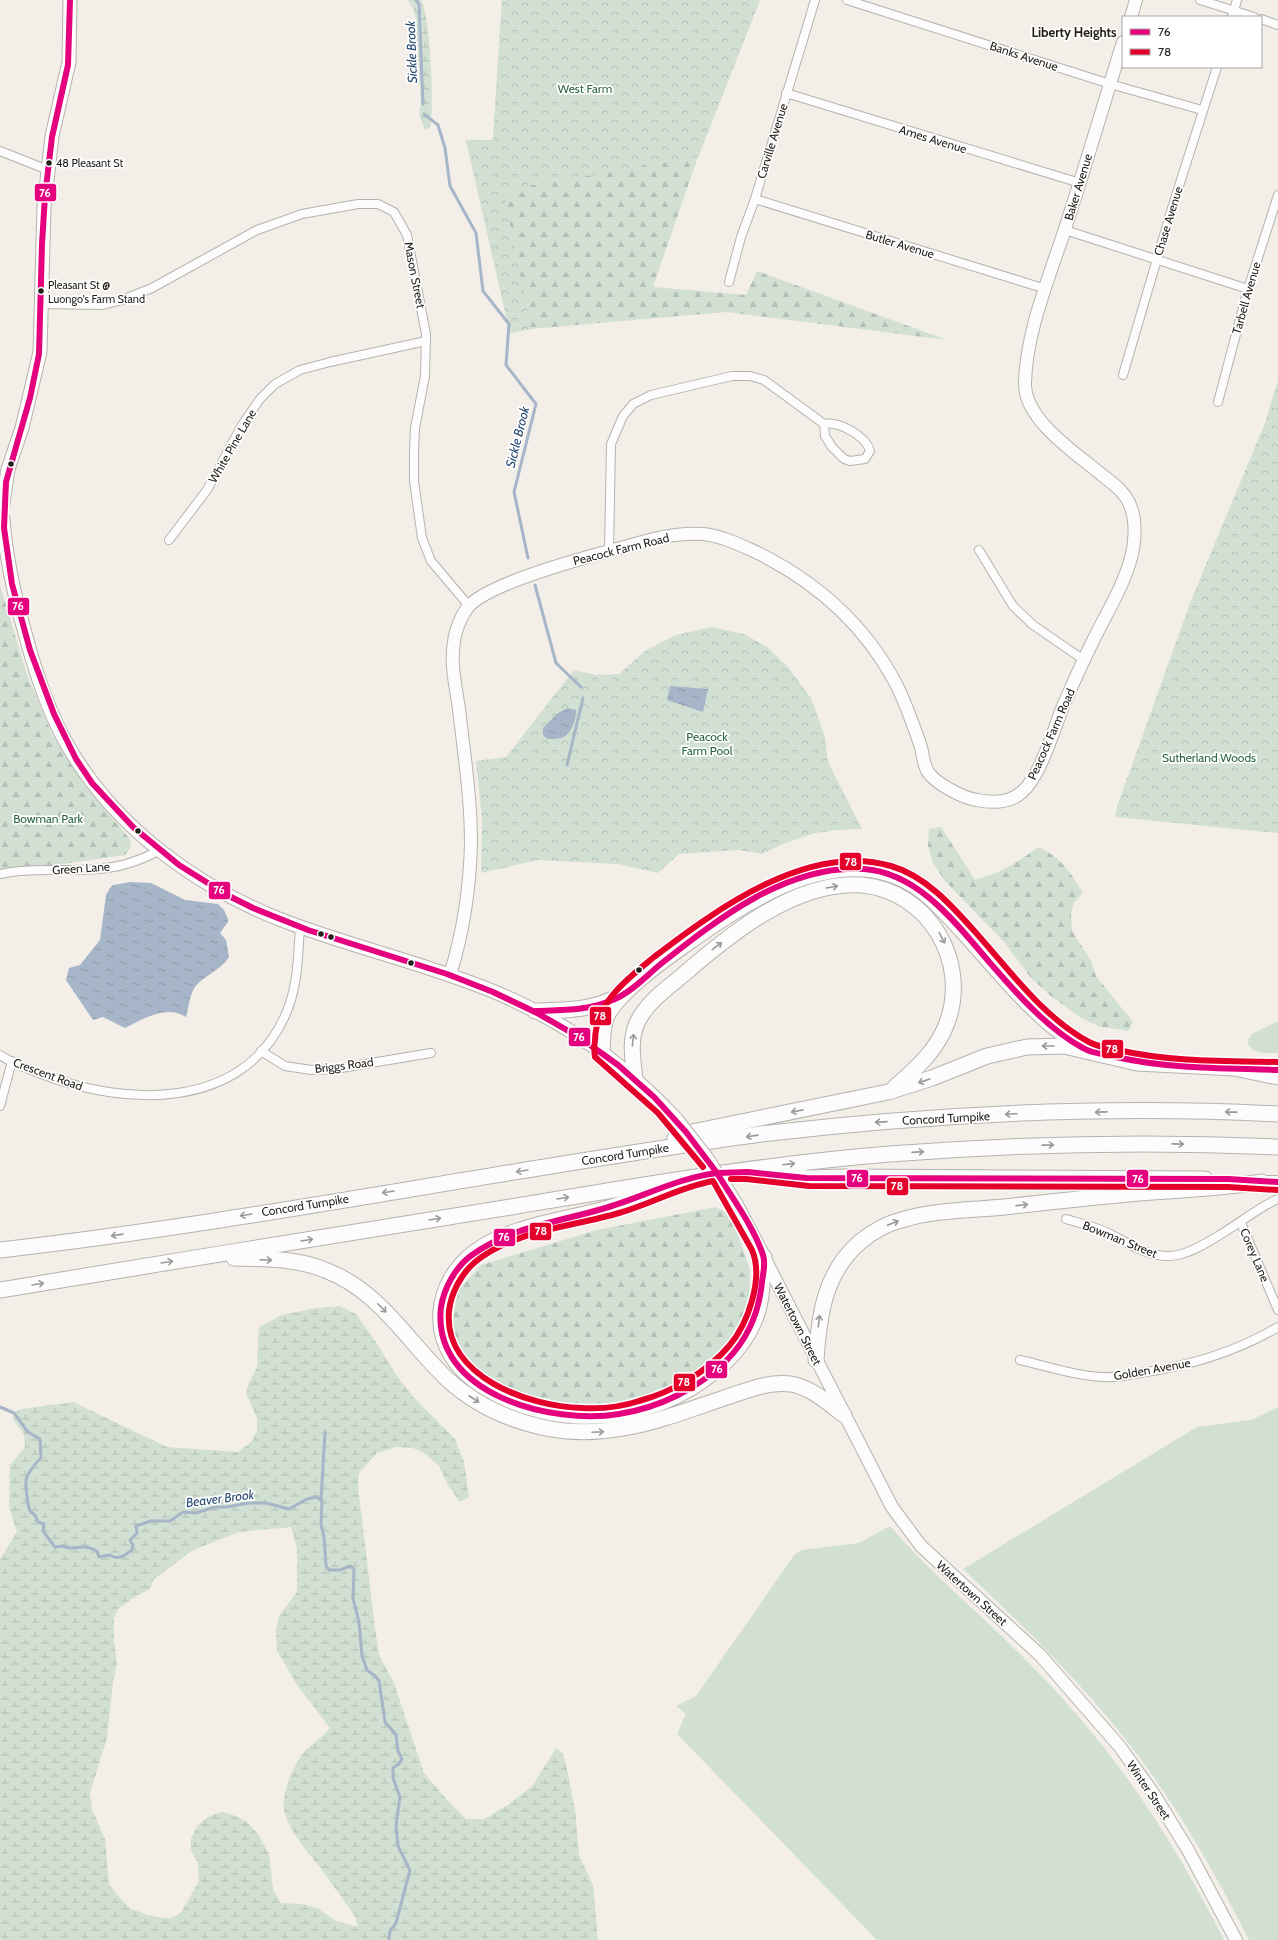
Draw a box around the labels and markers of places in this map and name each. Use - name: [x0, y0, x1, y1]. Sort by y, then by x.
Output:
- place label: 48 Pleasant St: [56, 156, 124, 170]
- marker: 48 Pleasant St: [44, 158, 54, 168]
- place label: Pleasant St @ Luongo's Farm Stand: [48, 278, 145, 306]
- marker: Pleasant St @ Luongo's Farm Stand: [36, 286, 46, 296]
- unlabelled marker: [6, 459, 16, 469]
- unlabelled marker: [133, 826, 143, 836]
- unlabelled marker: [316, 929, 326, 939]
- unlabelled marker: [326, 932, 336, 942]
- unlabelled marker: [406, 958, 416, 968]
- unlabelled marker: [634, 965, 644, 975]

